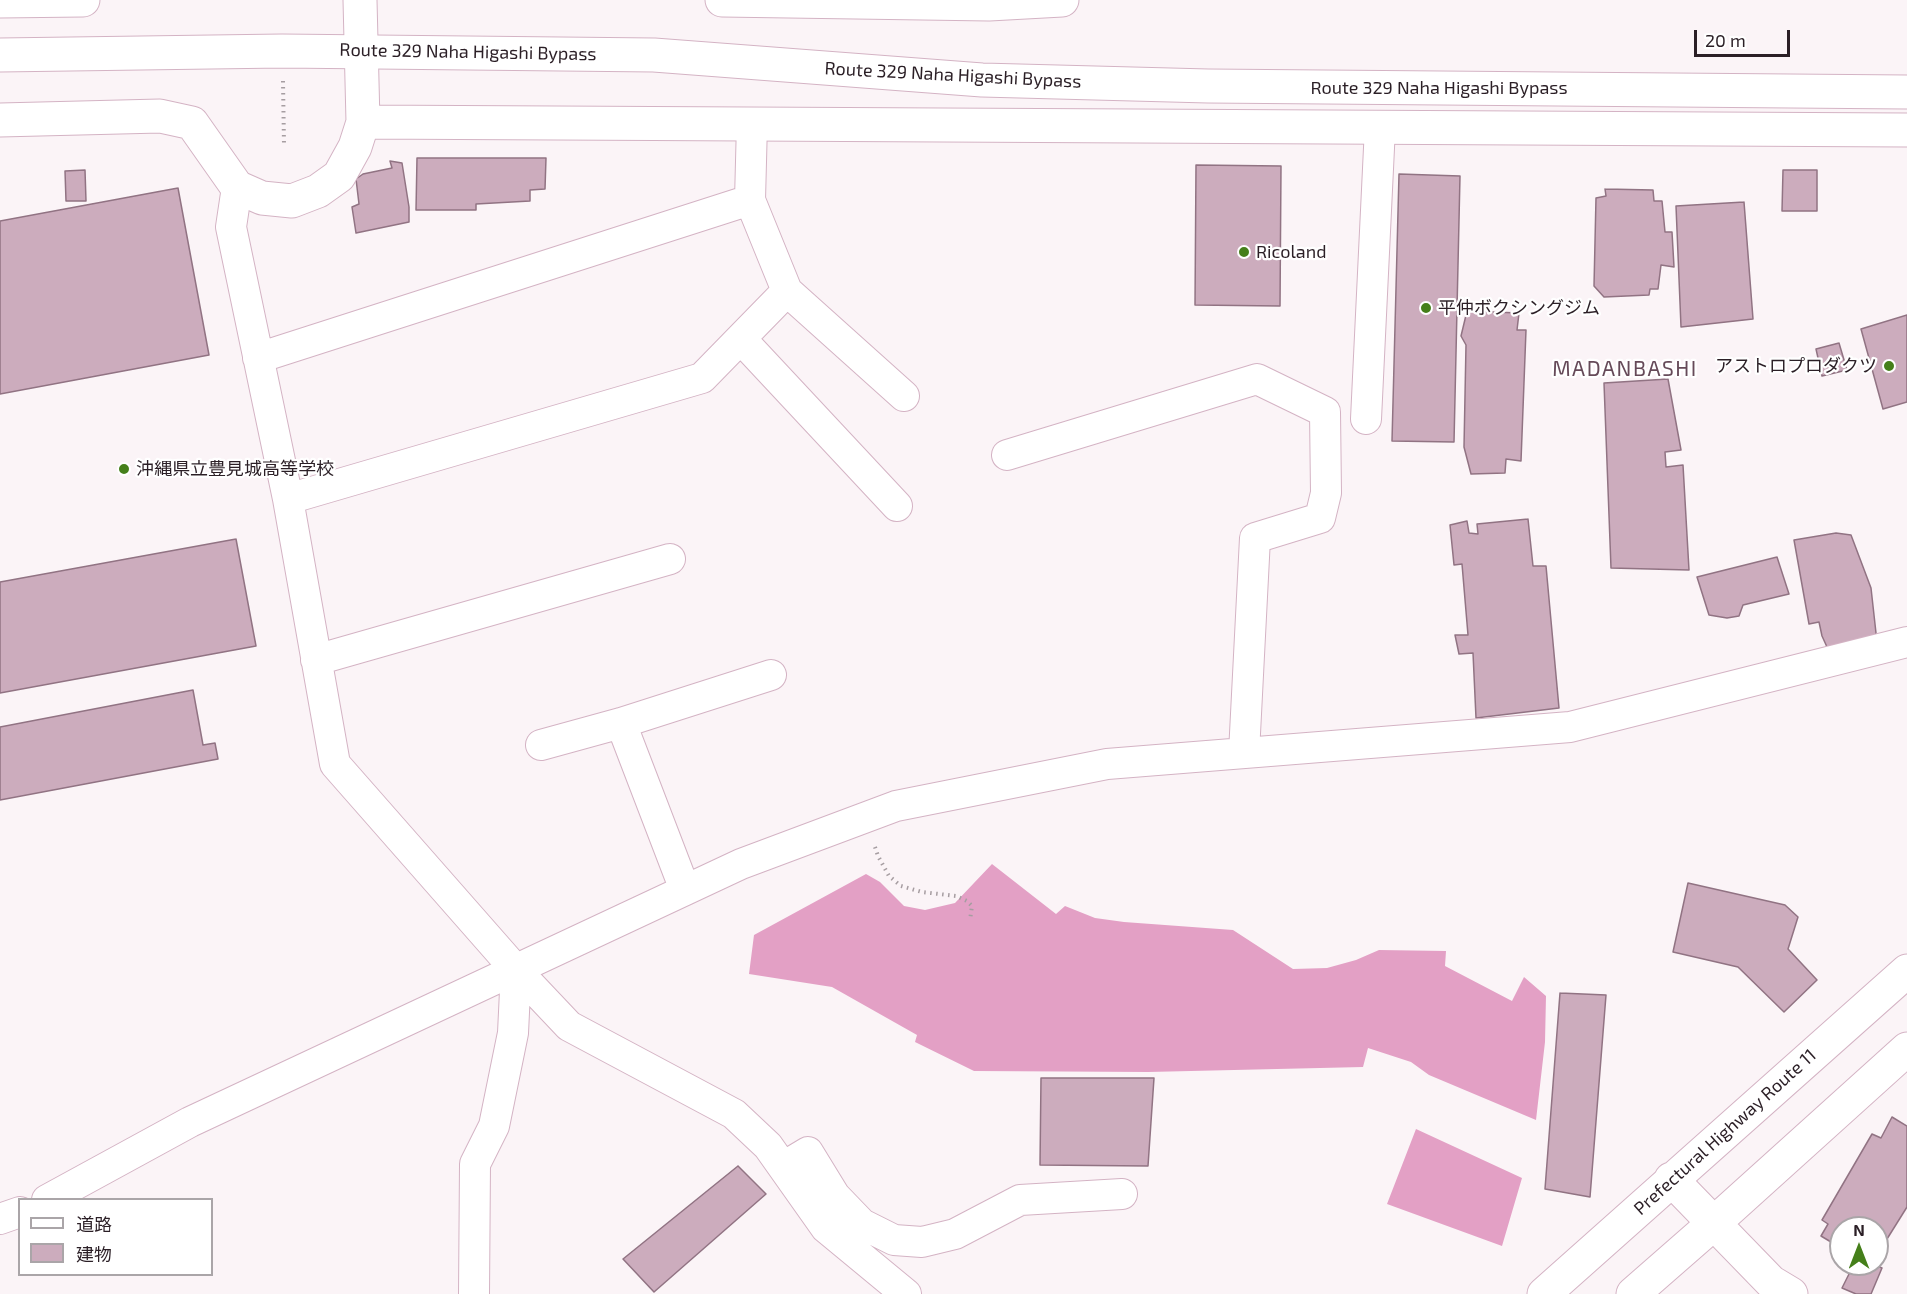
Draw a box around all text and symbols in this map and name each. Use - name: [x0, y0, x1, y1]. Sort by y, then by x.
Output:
- scale bar: [1697, 18, 1793, 56]
- text: 20 m: [1705, 29, 1746, 51]
- street label: Route 329 Naha Higashi Bypass: [339, 39, 597, 65]
- street label: Route 329 Naha Higashi Bypass: [824, 57, 1082, 93]
- street label: Route 329 Naha Higashi Bypass: [1310, 77, 1568, 99]
- place label: Ricoland: [1256, 241, 1326, 263]
- marker: Ricoland: [1237, 245, 1251, 259]
- place label: 平仲ボクシングジム: [1438, 297, 1600, 319]
- marker: 平仲ボクシングジム: [1419, 301, 1433, 315]
- place label: アストロプロダクツ: [1715, 355, 1877, 377]
- district label: MADANBASHI: [1552, 356, 1698, 382]
- marker: アストロプロダクツ: [1882, 359, 1896, 373]
- place label: 沖縄県立豊見城高等学校: [136, 458, 334, 480]
- marker: 沖縄県立豊見城高等学校: [117, 462, 131, 476]
- street label: Prefectural Highway Route 11: [1629, 1044, 1821, 1220]
- legend: [18, 1198, 213, 1276]
- text: 道路: [76, 1213, 112, 1235]
- north arrow: [1829, 1216, 1889, 1276]
- text: N: [1853, 1220, 1865, 1239]
- text: 建物: [76, 1243, 112, 1265]

